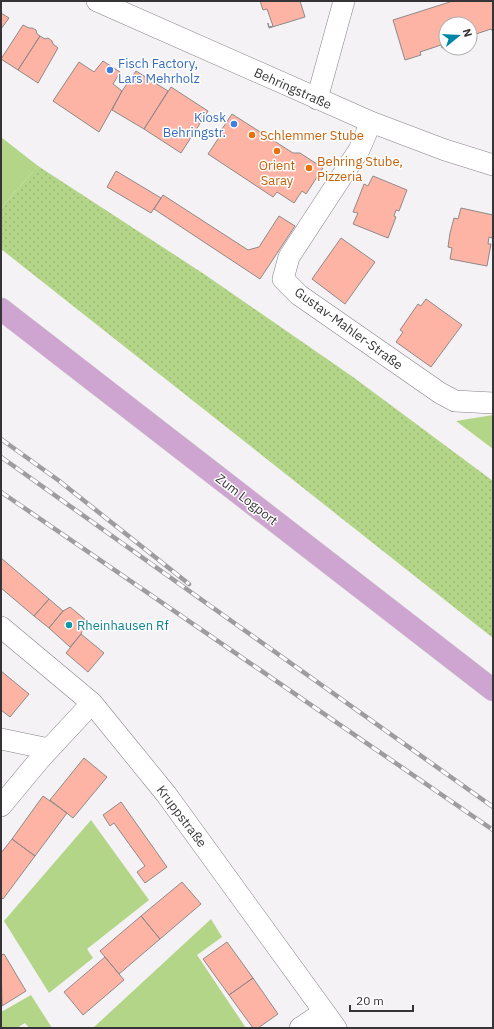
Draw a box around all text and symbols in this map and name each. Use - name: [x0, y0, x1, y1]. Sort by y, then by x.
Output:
- north arrow: [438, 16, 478, 56]
- text: N: [460, 27, 475, 39]
- place label: Fisch Factory, Lars Mehrholz: [118, 55, 200, 87]
- street label: Behringstraße: [251, 64, 334, 113]
- marker: Fisch Factory, Lars Mehrholz: [105, 65, 115, 75]
- place label: Kiosk Behringstr.: [163, 109, 226, 141]
- marker: Kiosk Behringstr.: [229, 119, 239, 129]
- place label: Schlemmer Stube: [260, 127, 364, 144]
- marker: Schlemmer Stube: [247, 130, 257, 140]
- marker: Orient Saray: [272, 146, 282, 156]
- place label: Behring Stube, Pizzeria: [317, 153, 403, 185]
- place label: Orient Saray: [259, 157, 295, 189]
- marker: Behring Stube, Pizzeria: [304, 163, 314, 173]
- street label: Gustav-Mahler-Straße: [291, 283, 406, 373]
- street label: Zum Logport: [212, 470, 281, 529]
- place label: Rheinhausen Rf: [77, 617, 169, 634]
- marker: Rheinhausen Rf: [64, 620, 74, 630]
- street label: Kruppstraße: [153, 782, 210, 851]
- scale bar: [350, 987, 413, 1013]
- text: 20 m: [356, 993, 384, 1008]

